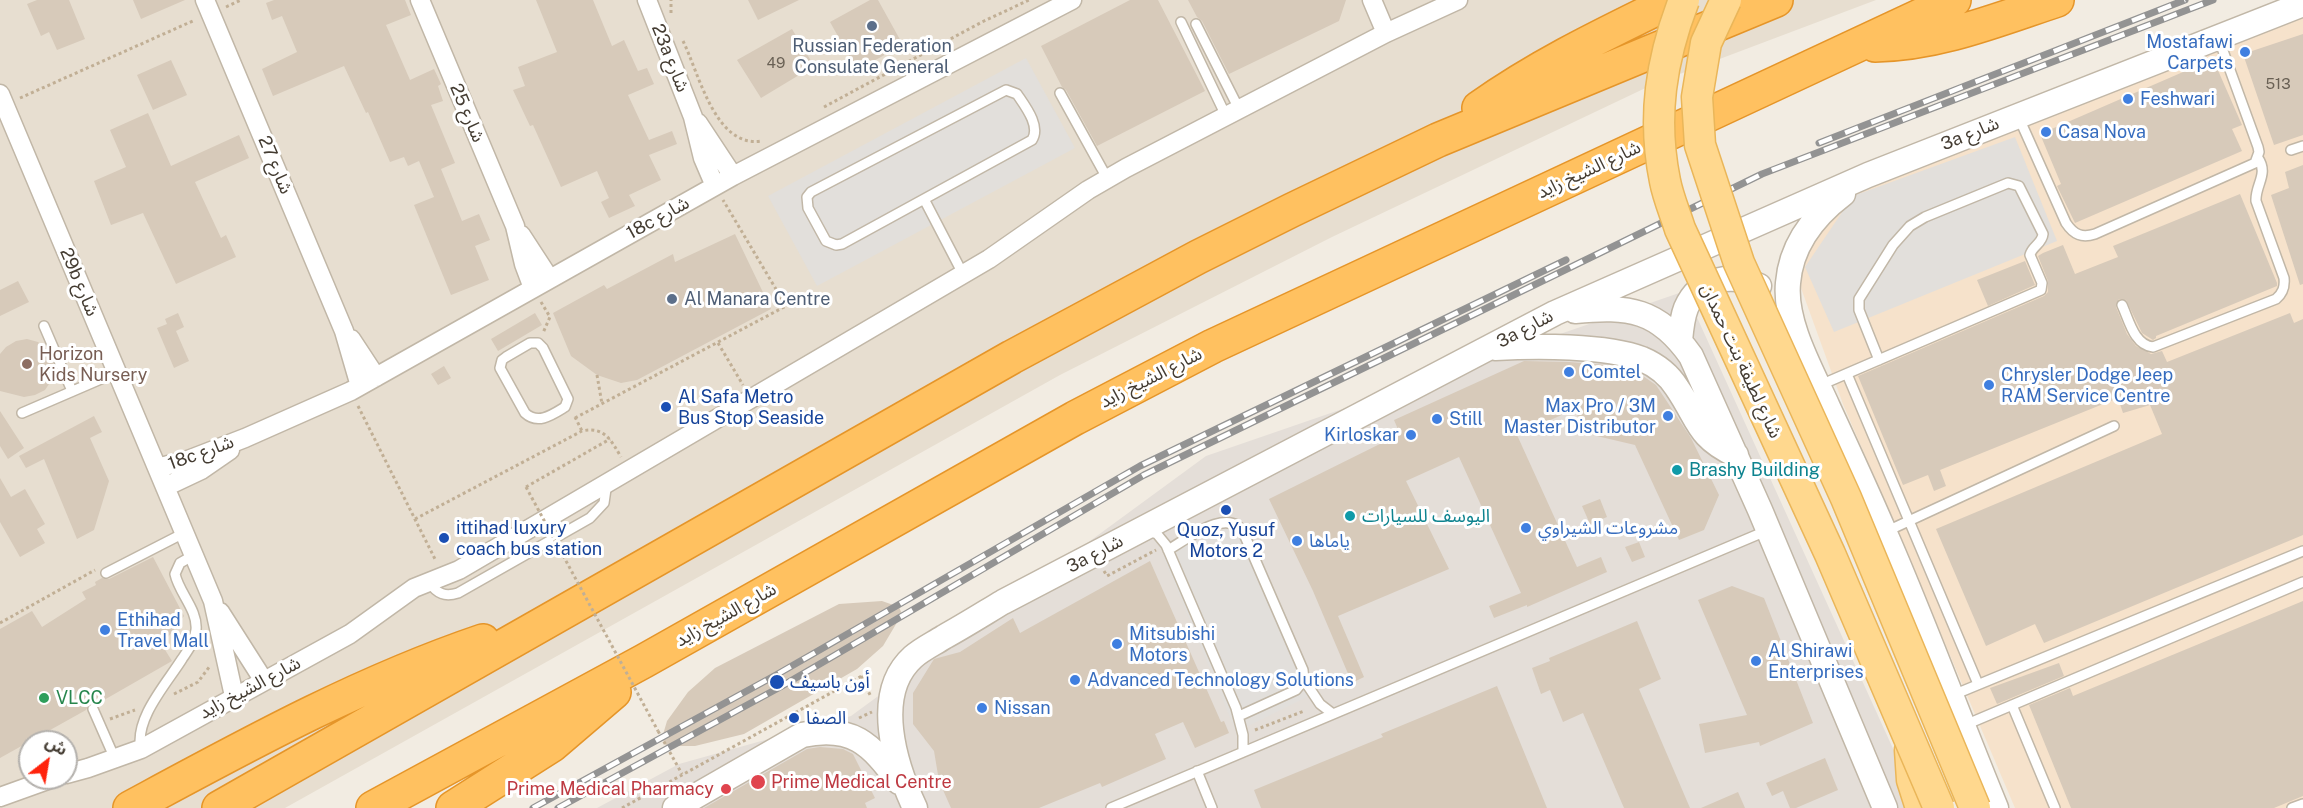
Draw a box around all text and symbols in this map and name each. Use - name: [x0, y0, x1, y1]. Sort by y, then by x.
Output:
- marker: Russian Federation Consulate General: [865, 19, 879, 33]
- street label: 23a شارع: [647, 21, 693, 95]
- place label: Mostafawi Carpets: [2146, 31, 2233, 74]
- place label: Russian Federation Consulate General: [792, 35, 952, 78]
- marker: Mostafawi Carpets: [2238, 45, 2252, 59]
- house number: 49: [767, 54, 785, 72]
- house number: 513: [2265, 75, 2291, 93]
- street label: شارع 25: [445, 80, 489, 146]
- place label: Feshwari: [2140, 88, 2215, 110]
- marker: Feshwari: [2121, 92, 2135, 106]
- street label: 3a شارع: [1938, 113, 2002, 155]
- place label: Casa Nova: [2058, 121, 2146, 143]
- marker: Casa Nova: [2039, 125, 2053, 139]
- street label: شارع 27: [253, 133, 297, 197]
- street label: شارع الشيخ زايد: [1534, 137, 1644, 203]
- street label: 18c شارع: [623, 192, 693, 244]
- street label: 29b شارع: [55, 245, 103, 319]
- street label: شارع لطيفة بنت حمدان: [1696, 280, 1786, 442]
- place label: Al Manara Centre: [684, 288, 830, 310]
- marker: Al Manara Centre: [665, 292, 679, 306]
- street label: 3a شارع: [1493, 305, 1557, 353]
- place label: Horizon Kids Nursery: [39, 343, 147, 386]
- street label: شارع الشيخ زايد: [1096, 343, 1206, 413]
- marker: Horizon Kids Nursery: [20, 357, 34, 371]
- place label: Comtel: [1581, 361, 1641, 383]
- place label: Chrysler Dodge Jeep RAM Service Centre: [2001, 364, 2173, 406]
- marker: Comtel: [1562, 365, 1576, 379]
- marker: Chrysler Dodge Jeep RAM Service Centre: [1982, 378, 1996, 392]
- place label: Al Safa Metro Bus Stop Seaside: [678, 386, 824, 428]
- place label: Max Pro / 3M Master Distributor: [1503, 395, 1656, 438]
- marker: Al Safa Metro Bus Stop Seaside: [659, 400, 673, 414]
- place label: Still: [1449, 408, 1483, 430]
- marker: Max Pro / 3M Master Distributor: [1661, 409, 1675, 423]
- marker: Still: [1430, 412, 1444, 426]
- place label: Kirloskar: [1324, 424, 1399, 446]
- marker: Kirloskar: [1404, 428, 1418, 442]
- street label: 18c شارع: [165, 431, 237, 475]
- place label: Brashy Building: [1689, 459, 1820, 481]
- marker: Brashy Building: [1670, 463, 1684, 477]
- marker: Quoz, Yusuf Motors 2: [1219, 503, 1233, 517]
- place label: اليوسف للسيارات: [1362, 505, 1490, 527]
- marker: اليوسف للسيارات: [1343, 509, 1357, 523]
- place label: ittihad luxury coach bus station: [456, 517, 602, 560]
- place label: مشروعات الشيراوي: [1538, 517, 1678, 539]
- place label: Quoz, Yusuf Motors 2: [1177, 519, 1275, 562]
- marker: مشروعات الشيراوي: [1519, 521, 1533, 535]
- street label: 3a شارع: [1063, 530, 1127, 578]
- place label: ياماها: [1309, 530, 1350, 552]
- marker: ittihad luxury coach bus station: [437, 531, 451, 545]
- marker: ياماها: [1290, 534, 1304, 548]
- street label: شارع الشيخ زايد: [672, 578, 780, 652]
- place label: Ethihad Travel Mall: [117, 609, 209, 652]
- marker: Ethihad Travel Mall: [98, 623, 112, 637]
- place label: Mitsubishi Motors: [1129, 623, 1215, 666]
- marker: Mitsubishi Motors: [1110, 637, 1124, 651]
- place label: Al Shirawi Enterprises: [1768, 640, 1863, 682]
- street label: شارع الشيخ زايد: [196, 652, 304, 724]
- marker: Al Shirawi Enterprises: [1749, 654, 1763, 668]
- place label: Advanced Technology Solutions: [1087, 669, 1354, 691]
- place label: أون باسيف: [790, 671, 870, 693]
- marker: أون باسيف: [768, 673, 786, 691]
- marker: Advanced Technology Solutions: [1068, 673, 1082, 687]
- place label: VLCC: [56, 687, 103, 709]
- marker: VLCC: [37, 691, 51, 705]
- place label: Nissan: [994, 697, 1051, 719]
- marker: Nissan: [975, 701, 989, 715]
- place label: الصفا: [806, 707, 846, 729]
- marker: الصفا: [787, 711, 801, 725]
- north arrow: [18, 730, 78, 790]
- text: ش: [42, 732, 71, 760]
- place label: Prime Medical Centre: [771, 771, 952, 793]
- marker: Prime Medical Centre: [749, 773, 767, 791]
- place label: Prime Medical Pharmacy: [506, 778, 714, 800]
- marker: Prime Medical Pharmacy: [719, 782, 733, 796]

